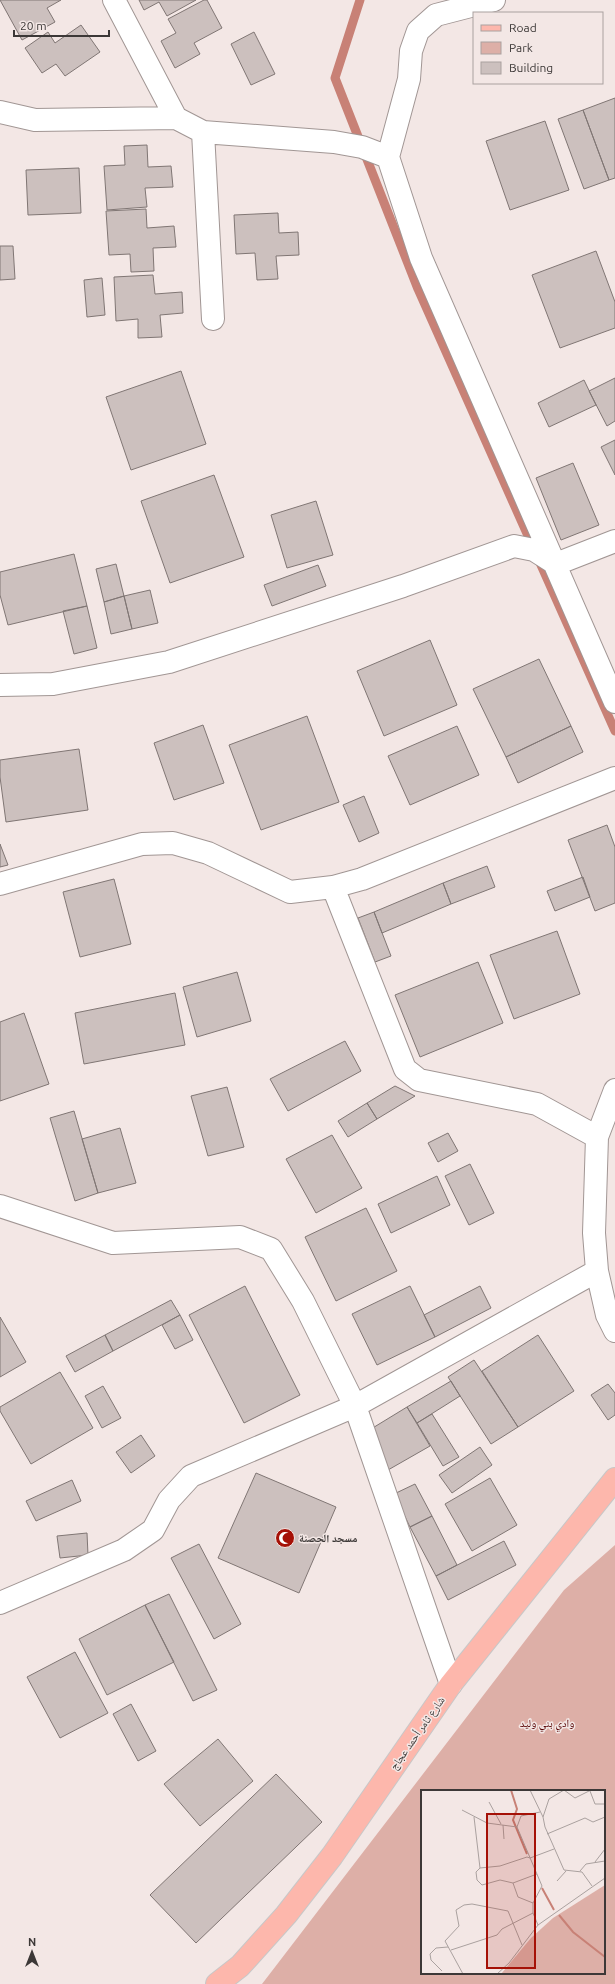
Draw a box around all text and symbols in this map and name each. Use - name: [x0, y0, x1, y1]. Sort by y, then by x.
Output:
- scale bar: [14, 12, 109, 38]
- legend: [473, 12, 603, 84]
- text: 20 m: [20, 19, 47, 32]
- text: Road: [509, 21, 537, 34]
- text: Park: [509, 41, 533, 54]
- text: Building: [509, 61, 553, 74]
- mosque icon: مسجد الحصنة: [274, 1527, 296, 1549]
- place label: مسجد الحصنة: [299, 1532, 357, 1545]
- street label: شارع ثامر أحمد عجاج: [387, 1694, 448, 1772]
- park label: وادي بني وليد: [520, 1717, 574, 1732]
- inset map: [421, 1790, 605, 1974]
- north arrow: [12, 1932, 52, 1972]
- text: N: [28, 1936, 36, 1948]

